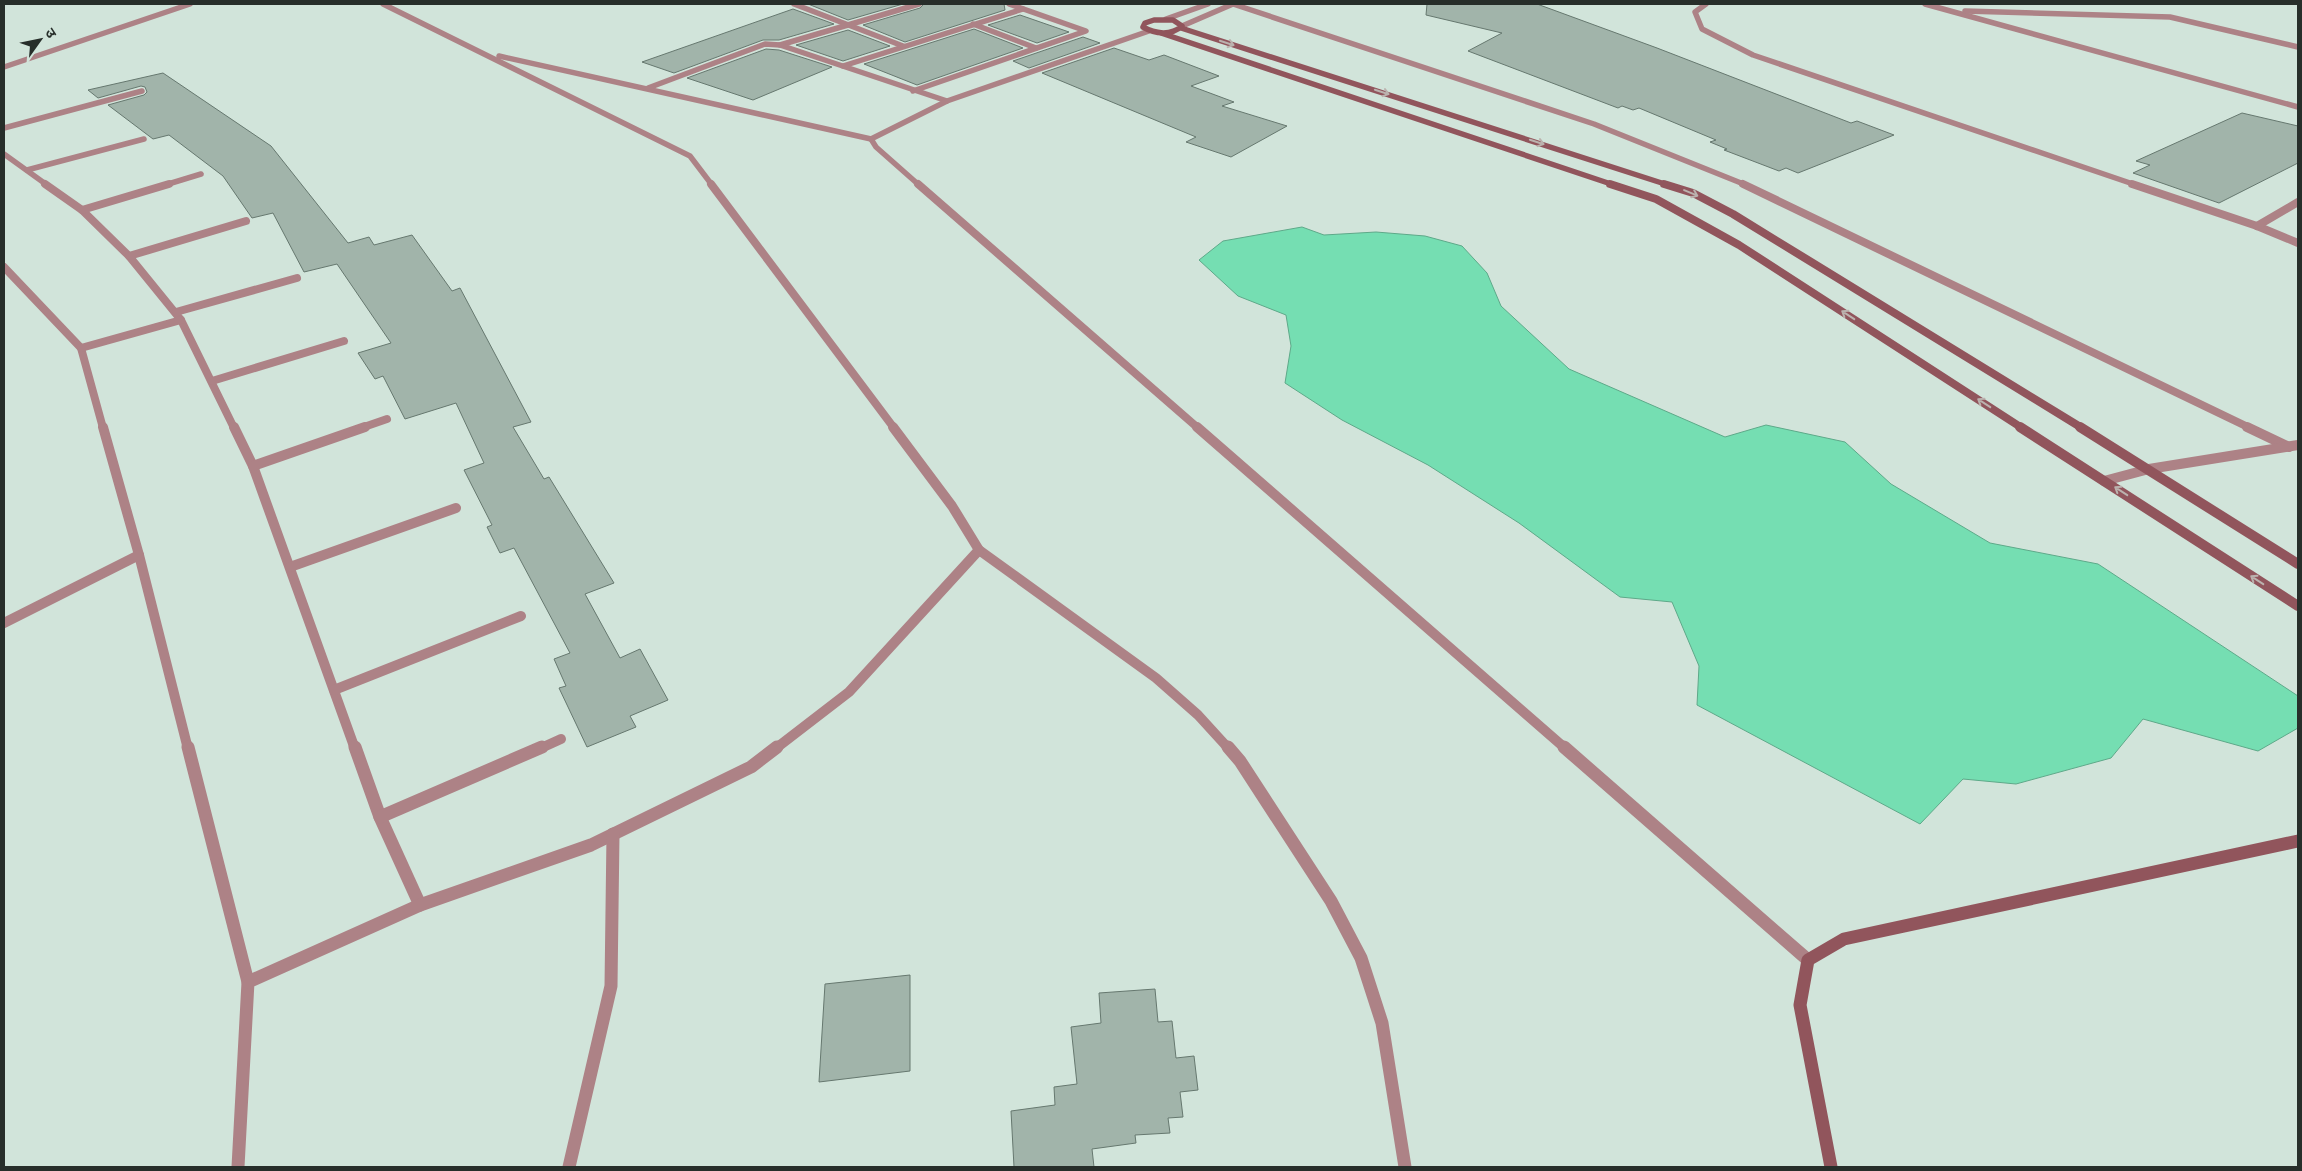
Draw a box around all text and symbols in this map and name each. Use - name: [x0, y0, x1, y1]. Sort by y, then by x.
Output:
- north arrow: [15, 15, 65, 65]
- text: उ: [42, 25, 60, 41]
- one-way arrow: [1219, 39, 1234, 48]
- one-way arrow: [1373, 88, 1389, 98]
- one-way arrow: [1528, 138, 1544, 147]
- one-way arrow: [1683, 188, 1698, 198]
- one-way arrow: [1841, 310, 1855, 320]
- one-way arrow: [1977, 398, 1991, 409]
- one-way arrow: [2114, 486, 2128, 496]
- one-way arrow: [2251, 574, 2265, 584]

